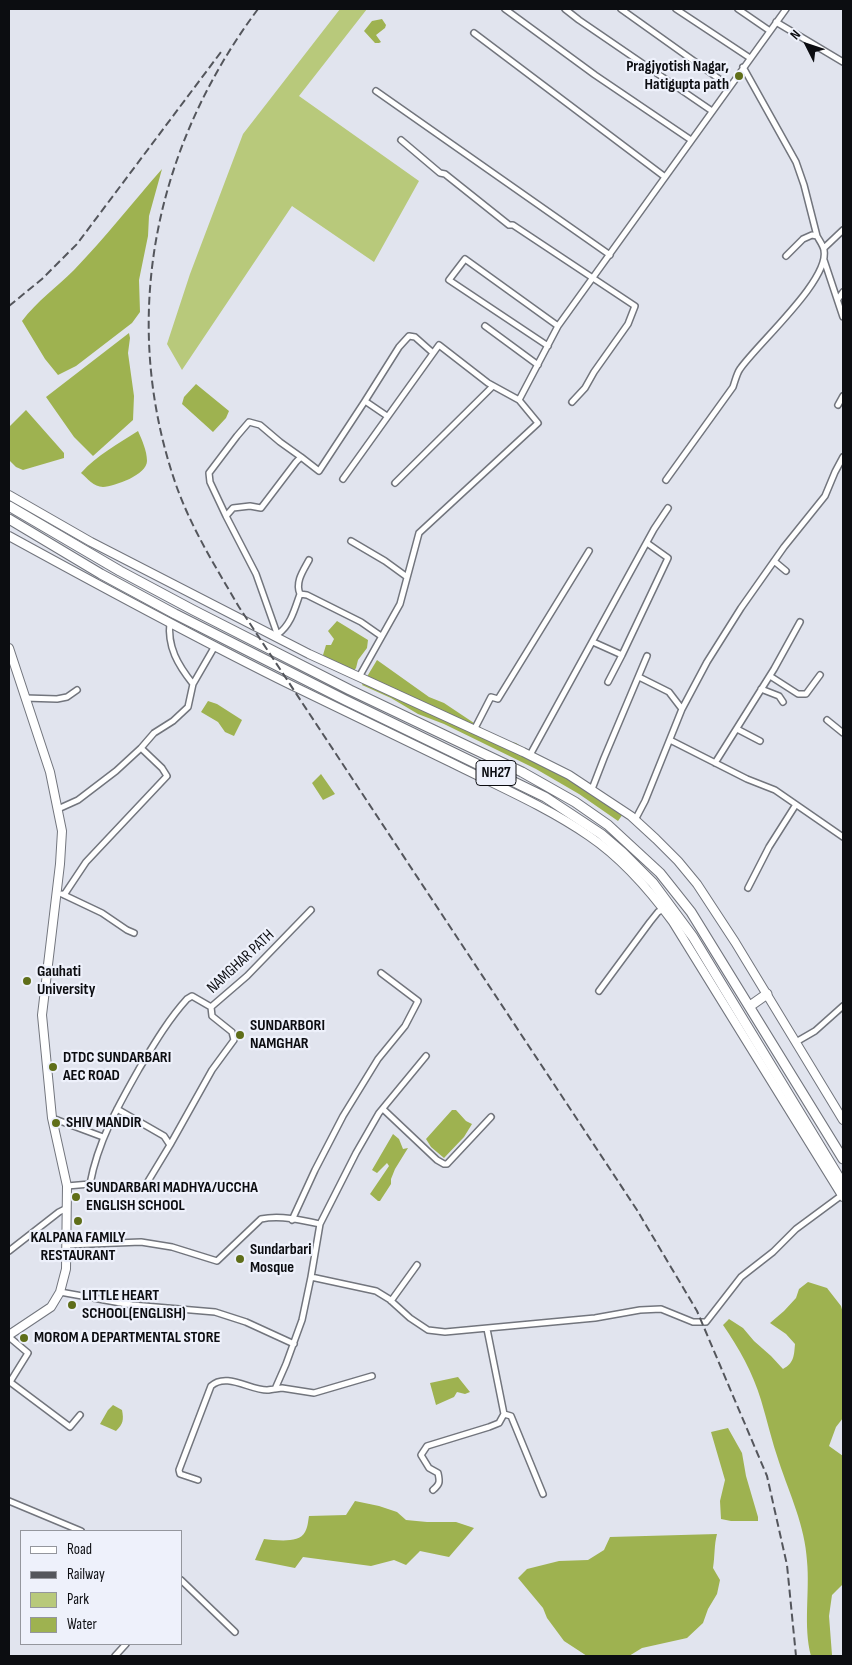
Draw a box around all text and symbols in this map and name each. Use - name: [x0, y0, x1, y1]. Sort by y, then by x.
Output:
- north arrow: [782, 20, 832, 70]
- text: N: [786, 26, 804, 43]
- place label: Pragjyotish Nagar, Hatigupta path: [626, 57, 729, 95]
- marker: Pragjyotish Nagar, Hatigupta path: [733, 70, 745, 82]
- road number: NH27: [476, 760, 516, 786]
- street label: NAMGHAR PATH: [204, 926, 278, 998]
- place label: Gauhati University: [37, 962, 95, 1000]
- marker: Gauhati University: [21, 975, 33, 987]
- place label: SUNDARBORI NAMGHAR: [250, 1016, 325, 1054]
- marker: SUNDARBORI NAMGHAR: [234, 1029, 246, 1041]
- place label: DTDC SUNDARBARI AEC ROAD: [63, 1048, 171, 1086]
- marker: DTDC SUNDARBARI AEC ROAD: [47, 1061, 59, 1073]
- place label: SHIV MANDIR: [66, 1113, 142, 1133]
- marker: SHIV MANDIR: [50, 1117, 62, 1129]
- place label: SUNDARBARI MADHYA/UCCHA ENGLISH SCHOOL: [86, 1178, 258, 1216]
- marker: SUNDARBARI MADHYA/UCCHA ENGLISH SCHOOL: [70, 1191, 82, 1203]
- marker: KALPANA FAMILY RESTAURANT: [72, 1215, 84, 1227]
- place label: KALPANA FAMILY RESTAURANT: [31, 1228, 125, 1266]
- place label: Sundarbari Mosque: [250, 1240, 311, 1278]
- marker: Sundarbari Mosque: [234, 1253, 246, 1265]
- place label: LITTLE HEART SCHOOL(ENGLISH): [82, 1286, 186, 1324]
- marker: LITTLE HEART SCHOOL(ENGLISH): [66, 1299, 78, 1311]
- place label: MOROM A DEPARTMENTAL STORE: [34, 1328, 220, 1348]
- marker: MOROM A DEPARTMENTAL STORE: [18, 1332, 30, 1344]
- legend: [20, 1530, 182, 1645]
- text: Road: [67, 1540, 92, 1559]
- text: Railway: [67, 1565, 105, 1584]
- text: Park: [67, 1590, 89, 1609]
- text: Water: [67, 1615, 97, 1634]

